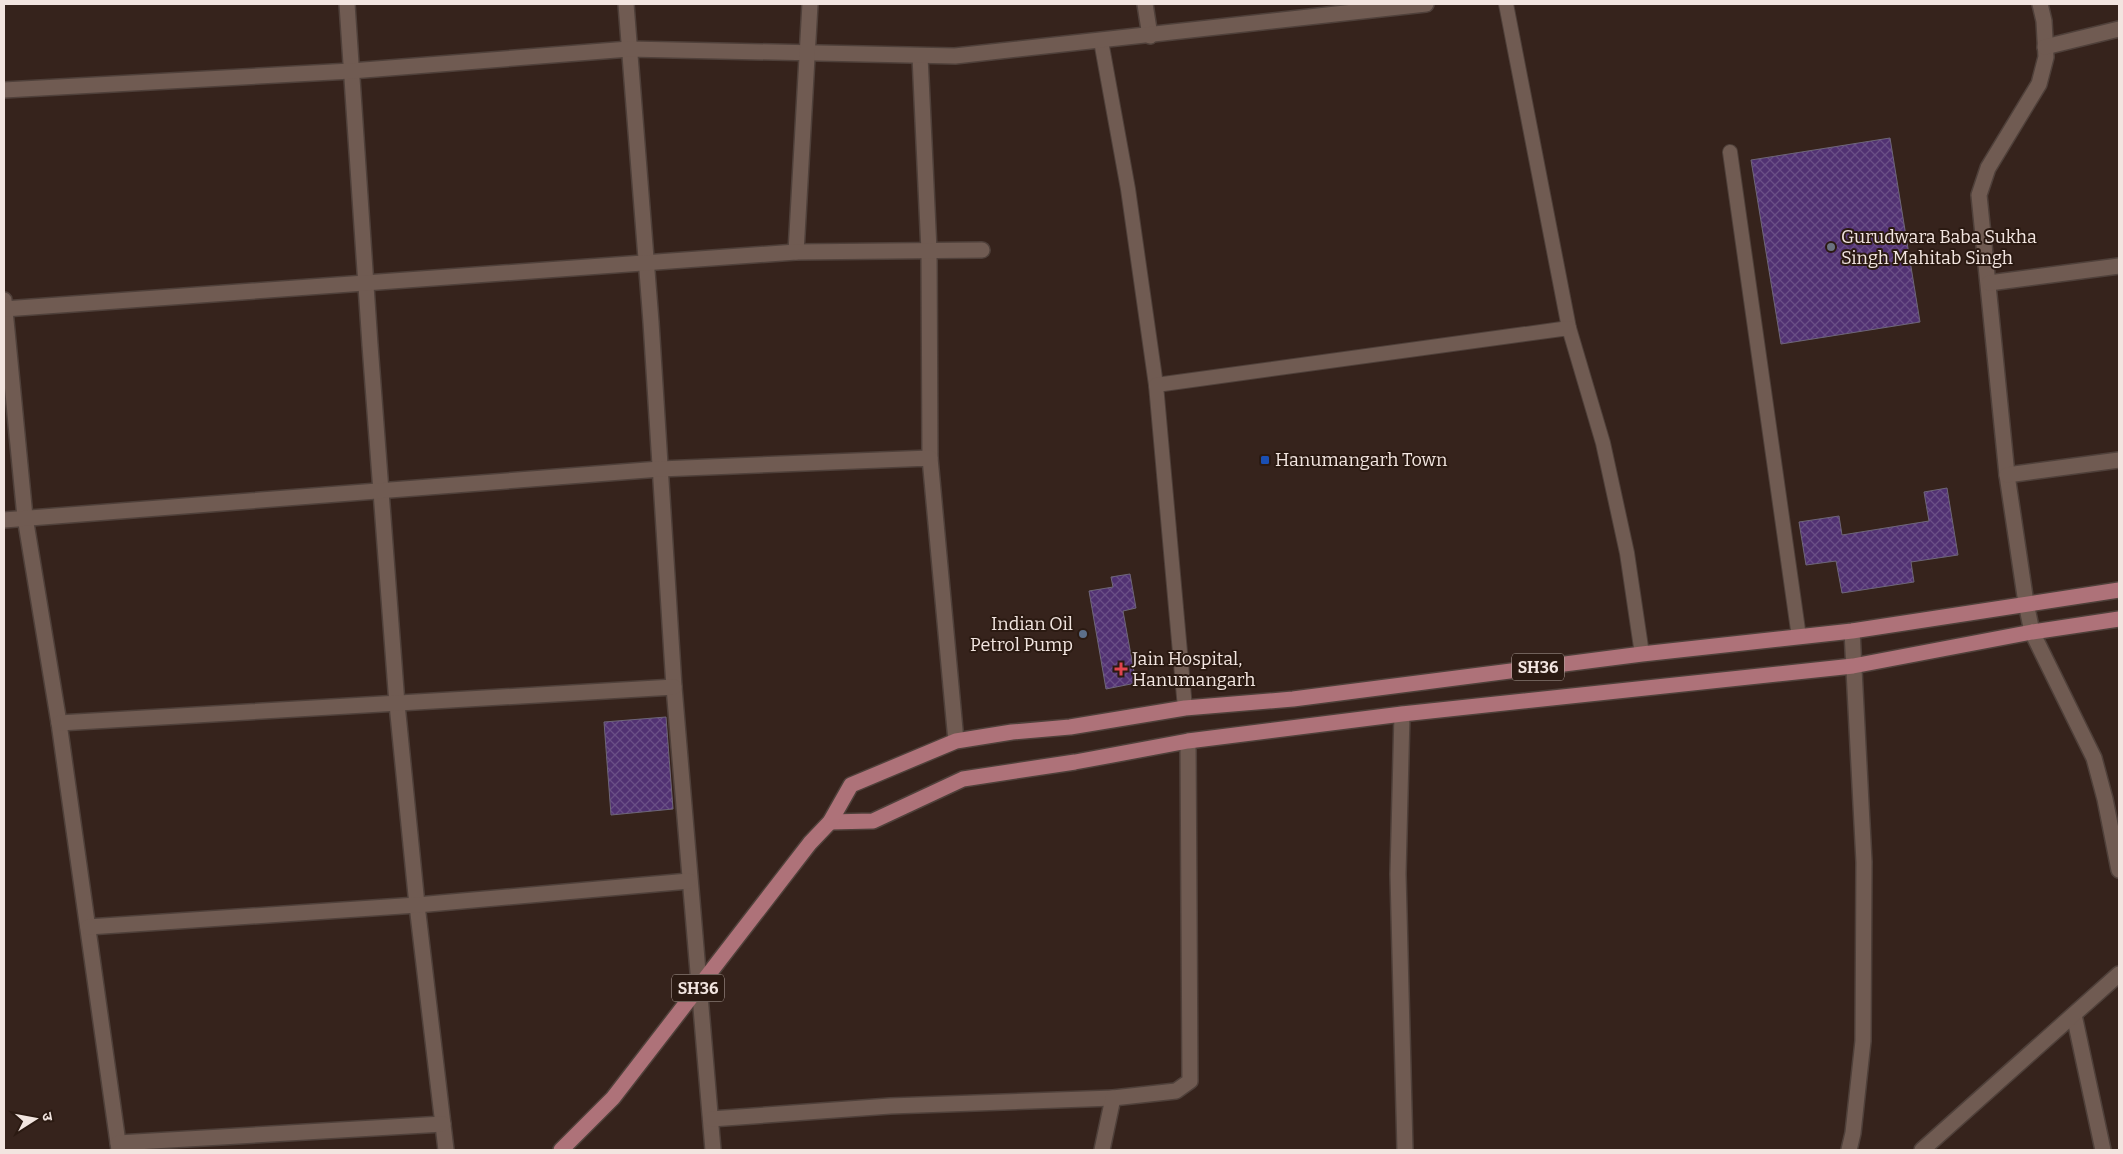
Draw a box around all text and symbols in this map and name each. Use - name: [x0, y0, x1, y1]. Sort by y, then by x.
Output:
- place label: Gurudwara Baba Sukha Singh Mahitab Singh: [1841, 226, 2037, 269]
- marker: Gurudwara Baba Sukha Singh Mahitab Singh: [1825, 241, 1837, 253]
- place label: Hanumangarh Town: [1275, 449, 1448, 471]
- marker: Hanumangarh Town: [1259, 454, 1271, 466]
- place label: Indian Oil Petrol Pump: [970, 613, 1073, 656]
- marker: Indian Oil Petrol Pump: [1077, 628, 1089, 640]
- place label: Jain Hospital, Hanumangarh: [1131, 648, 1255, 691]
- road number: SH36: [1512, 654, 1564, 680]
- marker: Jain Hospital, Hanumangarh: [1114, 662, 1128, 676]
- road number: SH36: [672, 974, 724, 1001]
- north arrow: [10, 1094, 60, 1144]
- text: उ: [38, 1111, 57, 1123]

